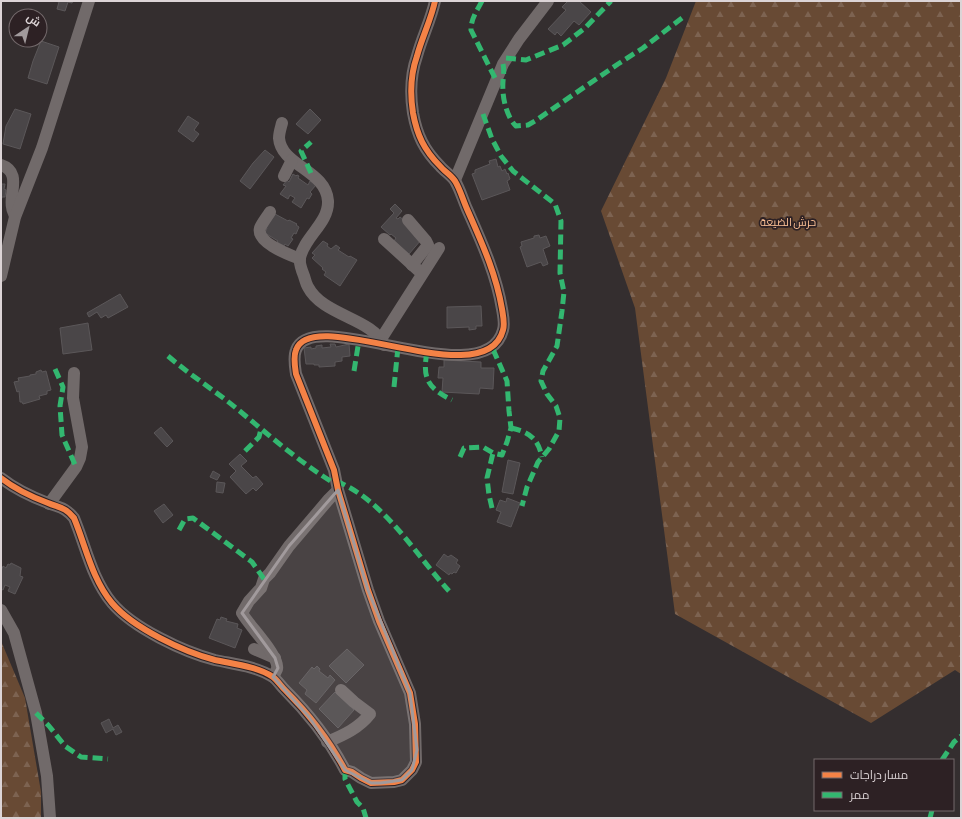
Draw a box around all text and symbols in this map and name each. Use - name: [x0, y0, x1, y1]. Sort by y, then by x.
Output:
- north arrow: [8, 8, 48, 48]
- text: ش: [24, 11, 43, 30]
- park label: حرش الضيعة: [760, 216, 816, 229]
- legend: [814, 759, 954, 811]
- text: مسار دراجات: [850, 768, 908, 782]
- text: ممر: [849, 788, 869, 802]

